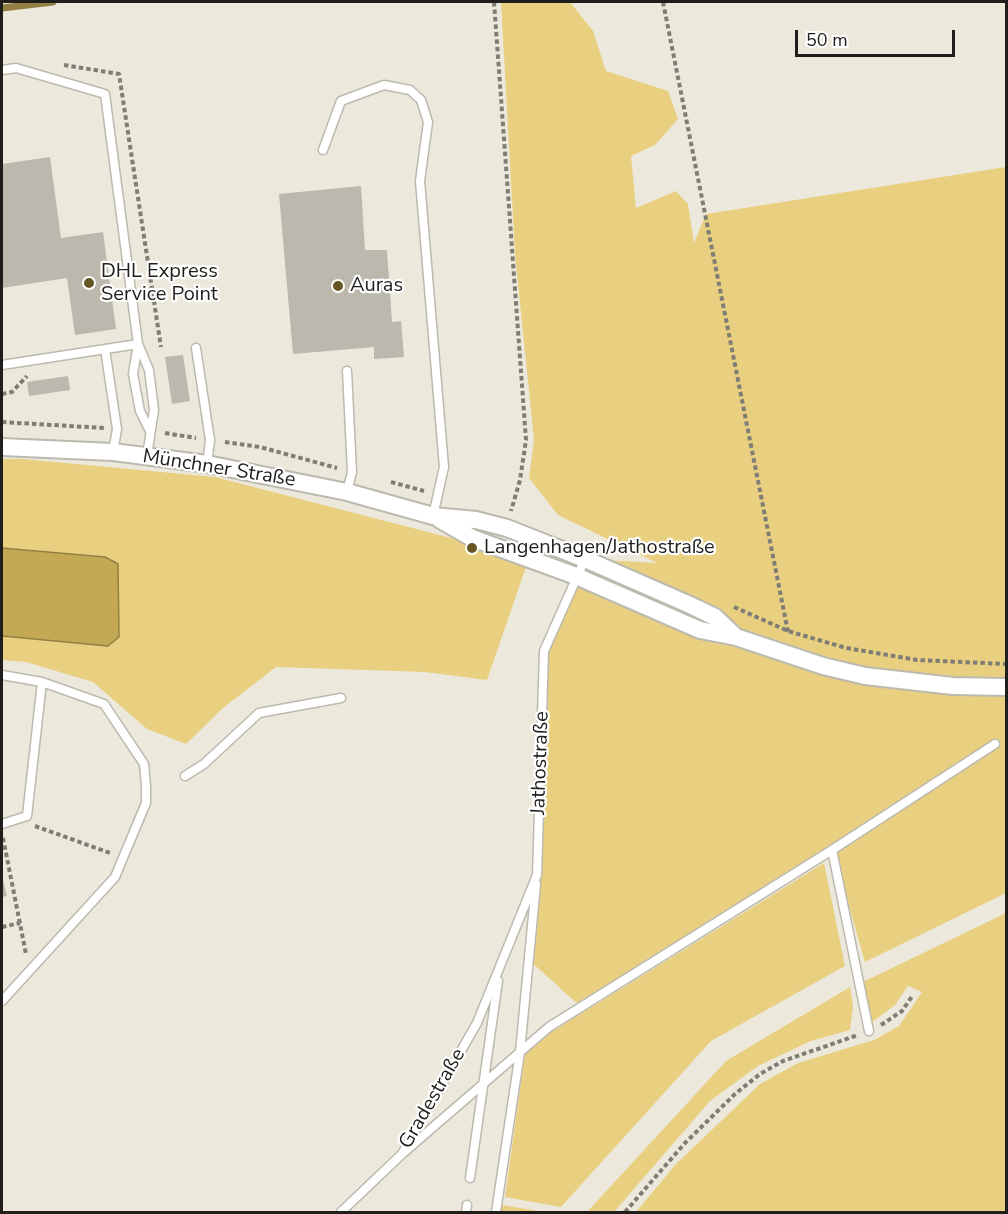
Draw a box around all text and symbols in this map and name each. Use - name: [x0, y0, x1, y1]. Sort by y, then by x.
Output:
- scale bar: [798, 18, 958, 56]
- text: 50 m: [806, 28, 848, 52]
- place label: DHL Express Service Point: [101, 260, 218, 307]
- place label: Auras: [350, 274, 403, 298]
- marker: DHL Express Service Point: [82, 276, 96, 290]
- marker: Auras: [331, 279, 345, 293]
- street label: Münchner Straße: [141, 445, 297, 493]
- place label: Langenhagen/Jathostraße: [484, 536, 715, 560]
- marker: Langenhagen/Jathostraße: [465, 541, 479, 555]
- street label: Jathostraße: [527, 711, 555, 815]
- street label: Gradestraße: [395, 1045, 471, 1153]

